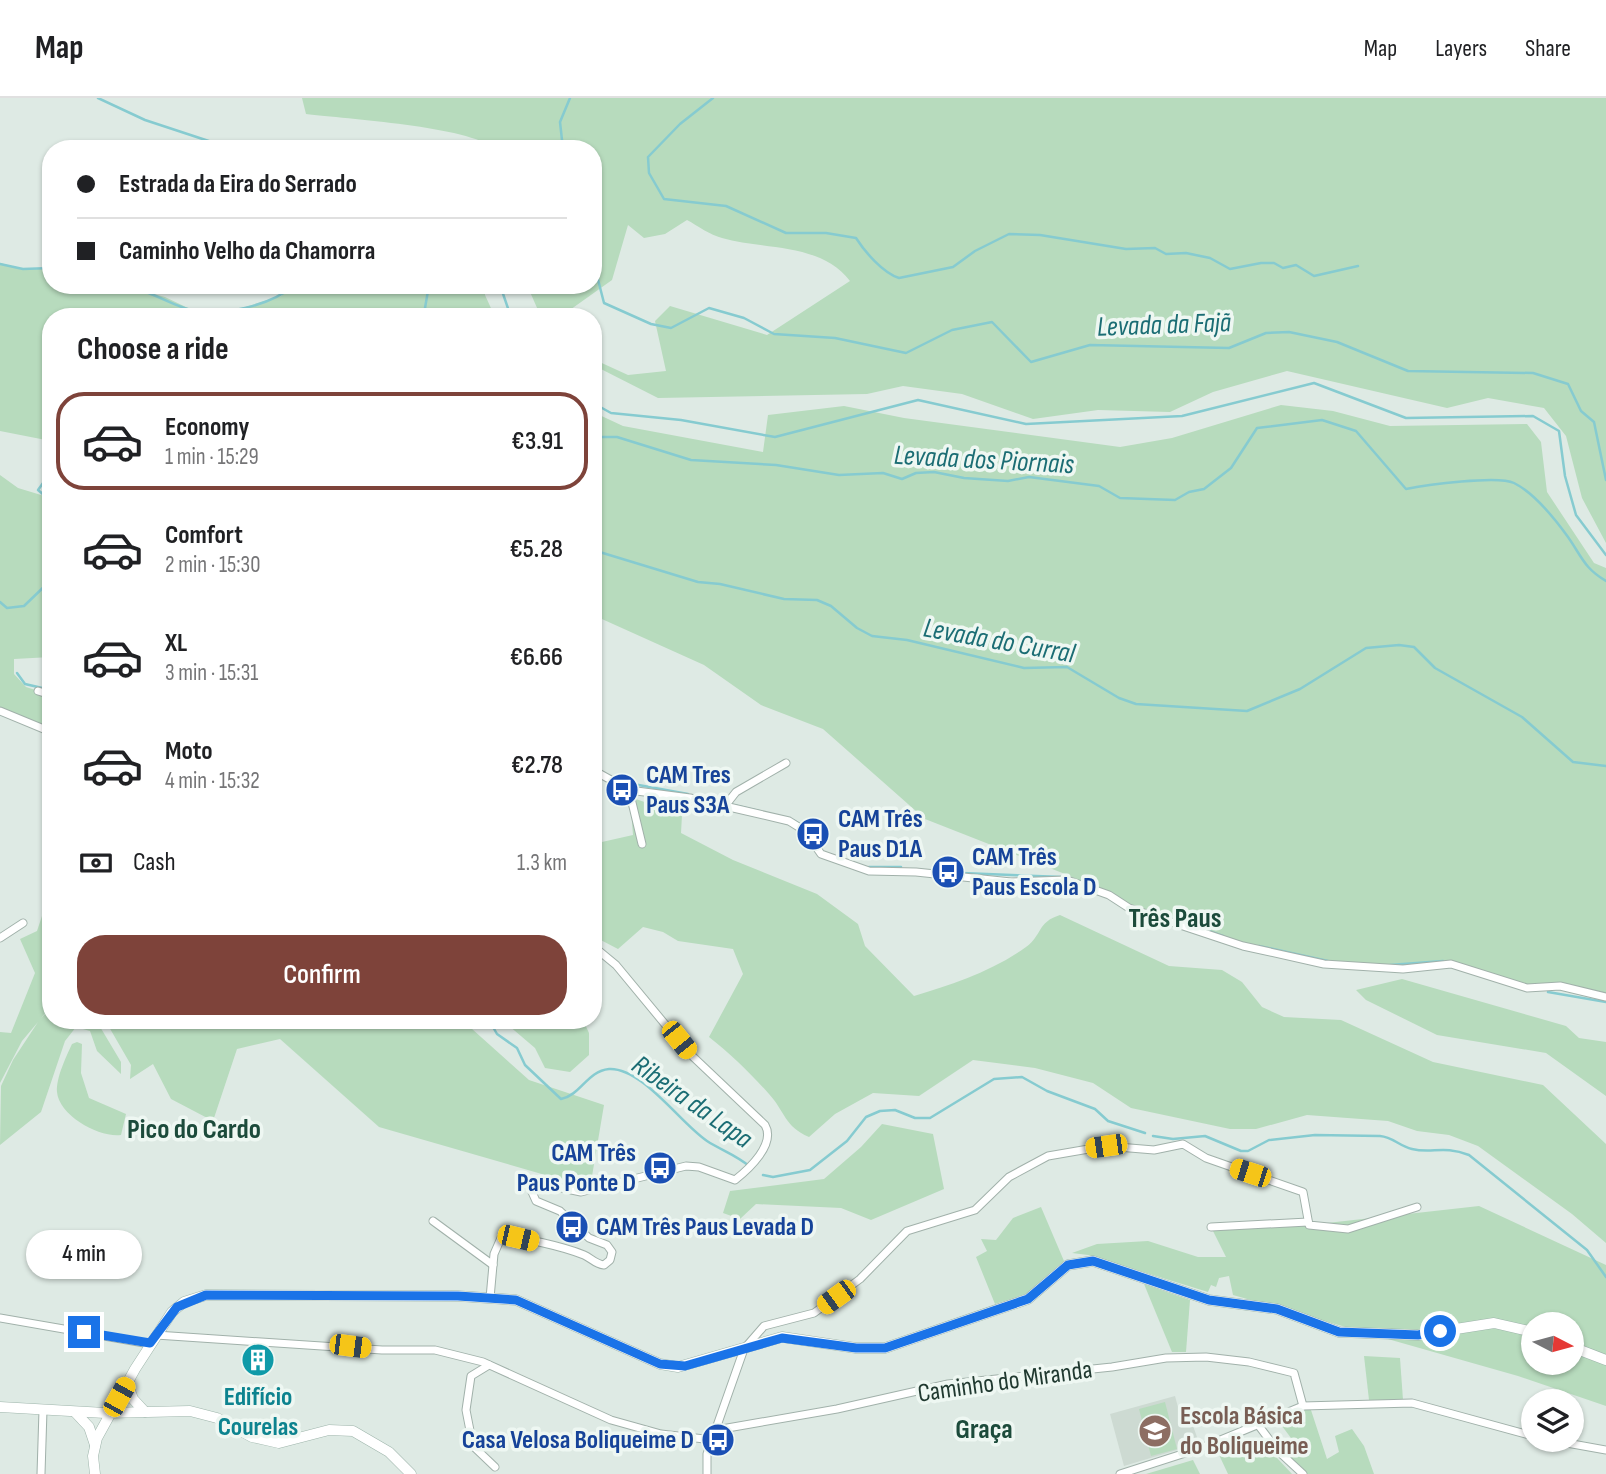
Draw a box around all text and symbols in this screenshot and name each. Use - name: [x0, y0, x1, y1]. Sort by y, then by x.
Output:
- text: Map: [35, 28, 84, 68]
- text: Map: [1364, 34, 1397, 63]
- text: Layers: [1435, 34, 1487, 63]
- text: Share: [1525, 34, 1571, 63]
- text: Estrada da Eira do Serrado: [119, 169, 357, 200]
- text: Caminho Velho da Chamorra: [119, 236, 375, 267]
- water label: Levada da Fajã: [1096, 306, 1232, 344]
- text: Choose a ride: [77, 330, 229, 369]
- icon: car: [81, 410, 144, 473]
- text: Economy: [165, 412, 249, 443]
- text: €3.91: [511, 426, 563, 457]
- water label: Levada dos Piornais: [893, 439, 1075, 481]
- text: 1 min · 15:29: [165, 443, 259, 471]
- icon: car: [81, 518, 144, 581]
- text: Comfort: [165, 520, 243, 551]
- text: €5.28: [509, 534, 563, 565]
- text: 2 min · 15:30: [165, 551, 260, 579]
- water label: Levada do Curral: [921, 611, 1078, 671]
- icon: car: [81, 626, 144, 689]
- text: XL: [165, 628, 187, 659]
- text: €6.66: [510, 642, 563, 673]
- text: 3 min · 15:31: [165, 659, 258, 687]
- icon: car: [81, 734, 144, 797]
- text: Moto: [165, 736, 213, 767]
- text: €2.78: [511, 750, 563, 781]
- place label: CAM Tres Paus S3A: [646, 760, 731, 821]
- text: 4 min · 15:32: [165, 767, 260, 795]
- bus stop icon: CAM Tres Paus S3A: [603, 771, 641, 809]
- place label: CAM Três Paus D1A: [838, 804, 923, 865]
- bus stop icon: CAM Três Paus D1A: [794, 815, 832, 853]
- place label: CAM Três Paus Escola D: [972, 842, 1096, 903]
- icon: cash: [77, 844, 115, 882]
- text: Cash: [133, 847, 176, 878]
- text: 1.3 km: [517, 849, 567, 877]
- bus stop icon: CAM Três Paus Escola D: [929, 853, 967, 891]
- district label: Três Paus: [1129, 902, 1221, 935]
- button: Confirm: [77, 935, 567, 1015]
- car: [658, 1017, 701, 1063]
- water label: Ribeira da Lapa: [625, 1049, 759, 1156]
- district label: Pico do Cardo: [127, 1113, 261, 1146]
- car: [1084, 1133, 1129, 1159]
- place label: CAM Três Paus Ponte D: [517, 1138, 636, 1199]
- bus stop icon: CAM Três Paus Ponte D: [641, 1149, 679, 1187]
- car: [1227, 1157, 1274, 1189]
- bus stop icon: CAM Três Paus Levada D: [553, 1208, 591, 1246]
- place label: CAM Três Paus Levada D: [596, 1212, 814, 1243]
- car: [496, 1223, 541, 1253]
- callout: 4 min: [26, 1230, 142, 1280]
- text: 4 min: [62, 1240, 106, 1268]
- car: [813, 1276, 860, 1318]
- north arrow: [1521, 1312, 1584, 1376]
- map controls: [1521, 1312, 1584, 1452]
- route start: [1424, 1315, 1456, 1347]
- route end: [68, 1316, 100, 1348]
- car: [328, 1333, 373, 1359]
- building icon: Edifício Courelas: [239, 1341, 277, 1379]
- street label: Caminho do Miranda: [916, 1354, 1094, 1410]
- car: [100, 1374, 139, 1420]
- place label: Edifício Courelas: [218, 1382, 298, 1443]
- button: layers: [1521, 1389, 1584, 1452]
- place label: Escola Básica do Boliqueime: [1180, 1401, 1309, 1462]
- school or university icon: Escola Básica do Boliqueime: [1136, 1412, 1174, 1450]
- district label: Graça: [955, 1413, 1013, 1446]
- bus stop icon: Casa Velosa Boliqueime D: [699, 1421, 737, 1459]
- place label: Casa Velosa Boliqueime D: [462, 1425, 694, 1456]

